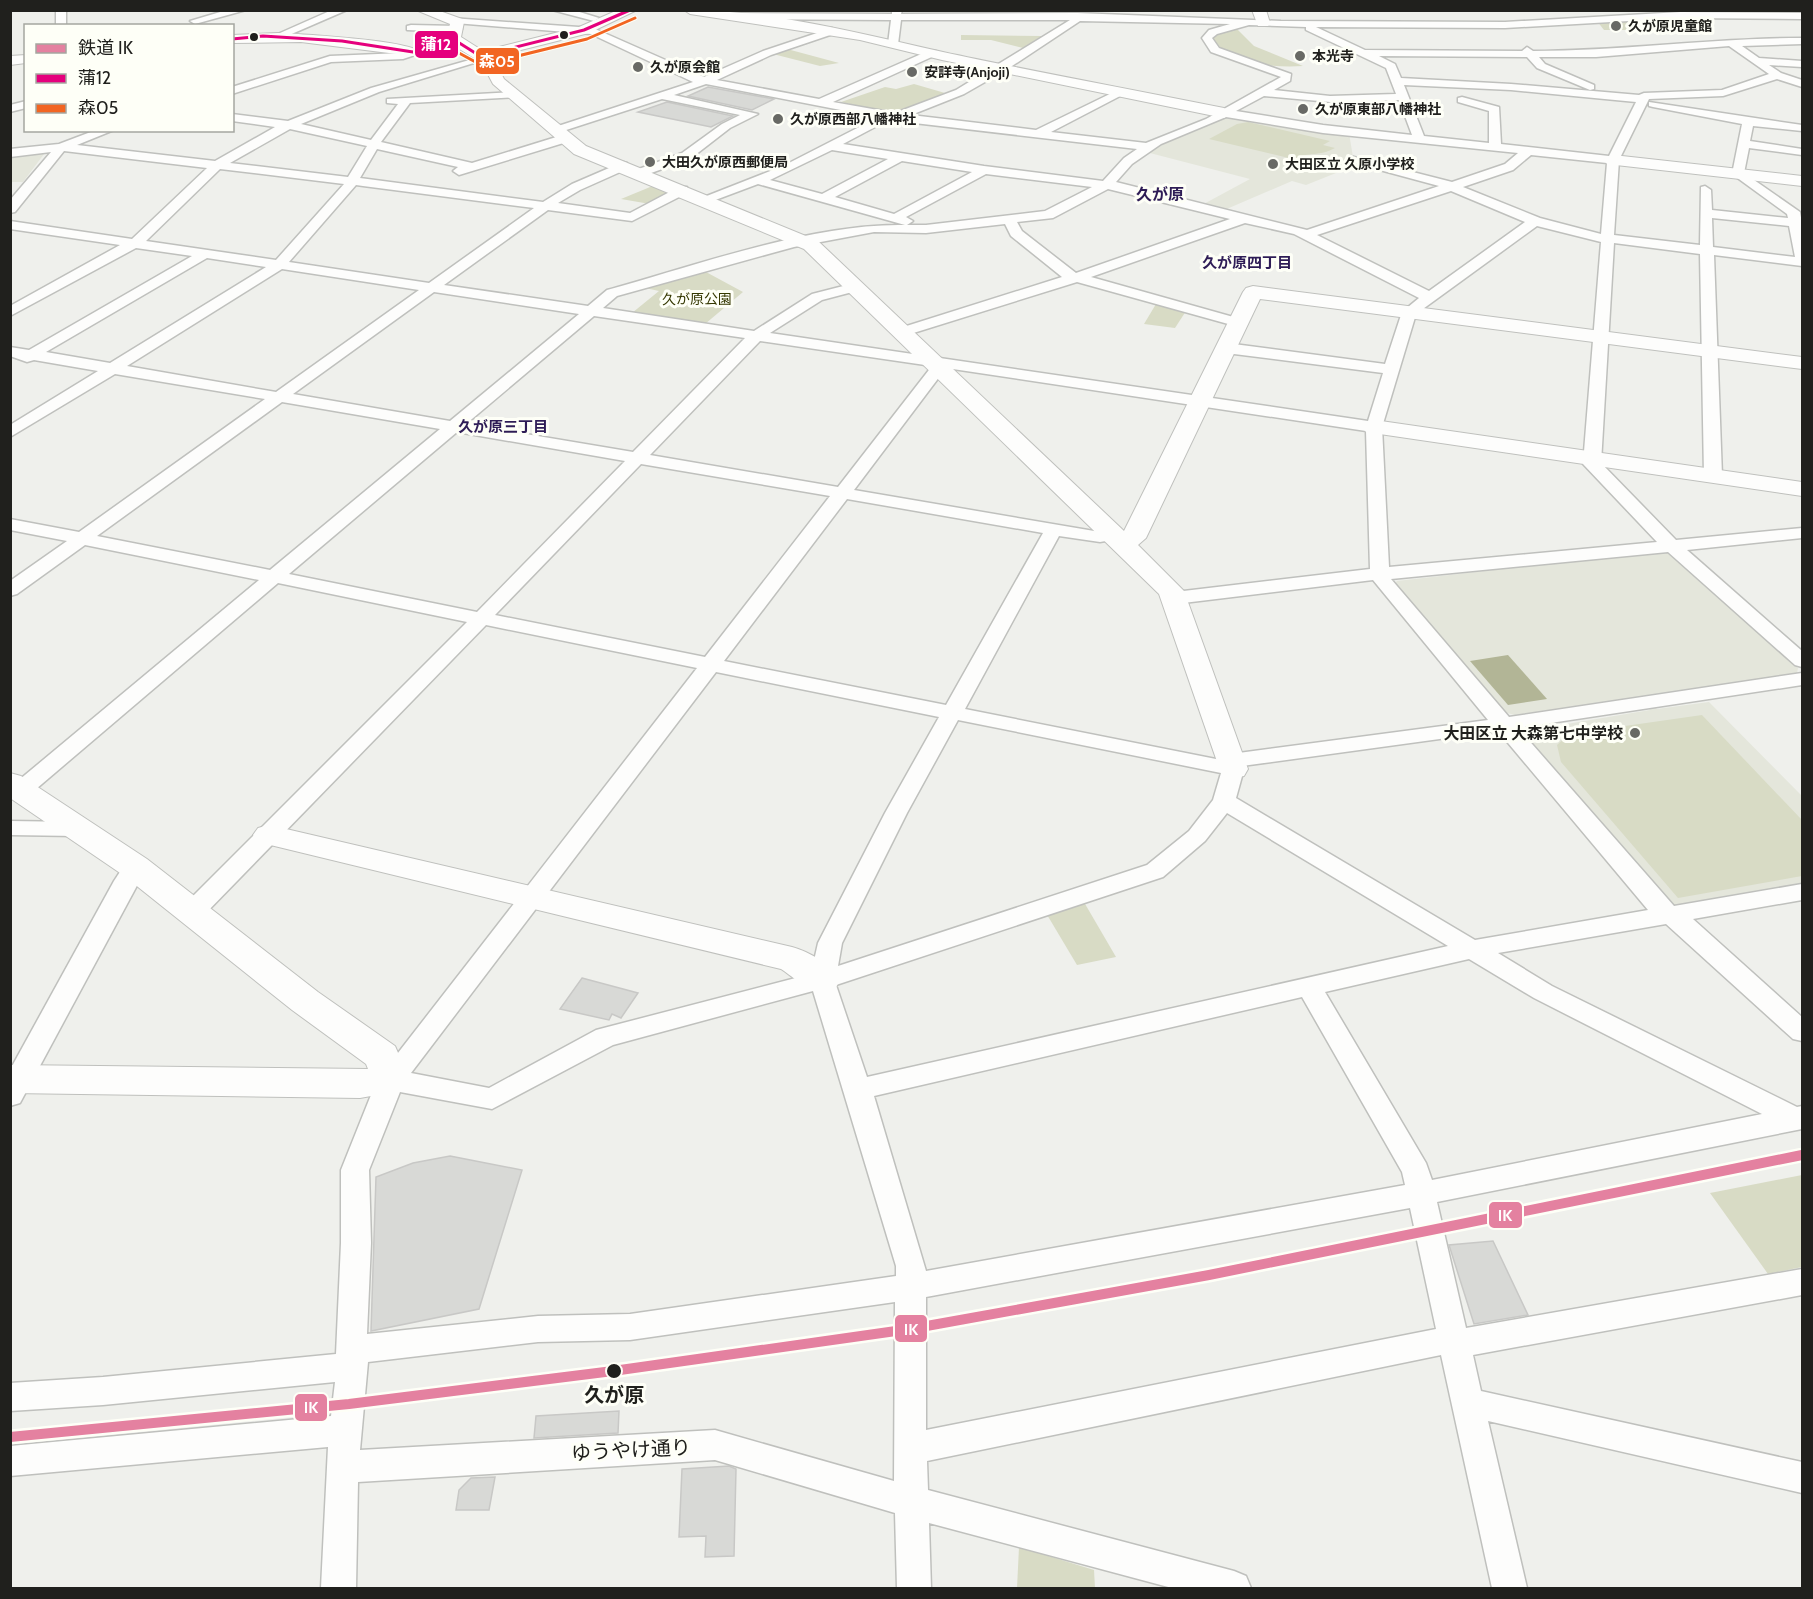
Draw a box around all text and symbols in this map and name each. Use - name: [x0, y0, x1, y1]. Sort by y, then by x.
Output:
- place label: 久が原児童館: [1628, 17, 1712, 35]
- marker: 久が原児童館: [1609, 19, 1623, 33]
- legend: [24, 24, 234, 132]
- unlabelled marker: [558, 29, 570, 41]
- line badge: 蒲12: [414, 30, 459, 59]
- unlabelled marker: [248, 31, 260, 43]
- text: 蒲12: [421, 35, 451, 54]
- text: 鉄道 IK: [78, 37, 134, 59]
- line badge: 森05: [475, 47, 520, 75]
- place label: 本光寺: [1312, 47, 1354, 65]
- marker: 本光寺: [1293, 49, 1307, 63]
- text: 森05: [479, 52, 515, 71]
- place label: 久が原会館: [650, 58, 720, 76]
- marker: 久が原会館: [631, 60, 645, 74]
- place label: 安詳寺(Anjoji): [924, 63, 1010, 81]
- marker: 安詳寺(Anjoji): [905, 65, 919, 79]
- text: 蒲12: [78, 67, 111, 89]
- text: 森05: [78, 97, 118, 119]
- place label: 久が原東部八幡神社: [1315, 100, 1441, 118]
- marker: 久が原東部八幡神社: [1296, 102, 1310, 116]
- place label: 久が原西部八幡神社: [790, 110, 916, 128]
- marker: 久が原西部八幡神社: [771, 112, 785, 126]
- place label: 大田久が原西郵便局: [662, 153, 788, 171]
- marker: 大田久が原西郵便局: [643, 155, 657, 169]
- place label: 大田区立 久原小学校: [1285, 155, 1414, 173]
- marker: 大田区立 久原小学校: [1266, 157, 1280, 171]
- district label: 久が原: [1136, 185, 1184, 204]
- district label: 久が原四丁目: [1202, 254, 1292, 272]
- park label: 久が原公園: [662, 290, 732, 308]
- district label: 久が原三丁目: [458, 418, 548, 436]
- place label: 大田区立 大森第七中学校: [1443, 724, 1623, 743]
- marker: 大田区立 大森第七中学校: [1628, 726, 1642, 740]
- line badge: IK: [1488, 1201, 1523, 1229]
- text: IK: [1498, 1206, 1512, 1225]
- line badge: IK: [894, 1314, 928, 1343]
- text: IK: [904, 1320, 918, 1339]
- marker: 久が原: [605, 1362, 623, 1380]
- place label: 久が原: [584, 1383, 644, 1407]
- line badge: IK: [294, 1393, 328, 1422]
- text: IK: [304, 1398, 318, 1417]
- street label: ゆうやけ通り: [570, 1435, 692, 1465]

